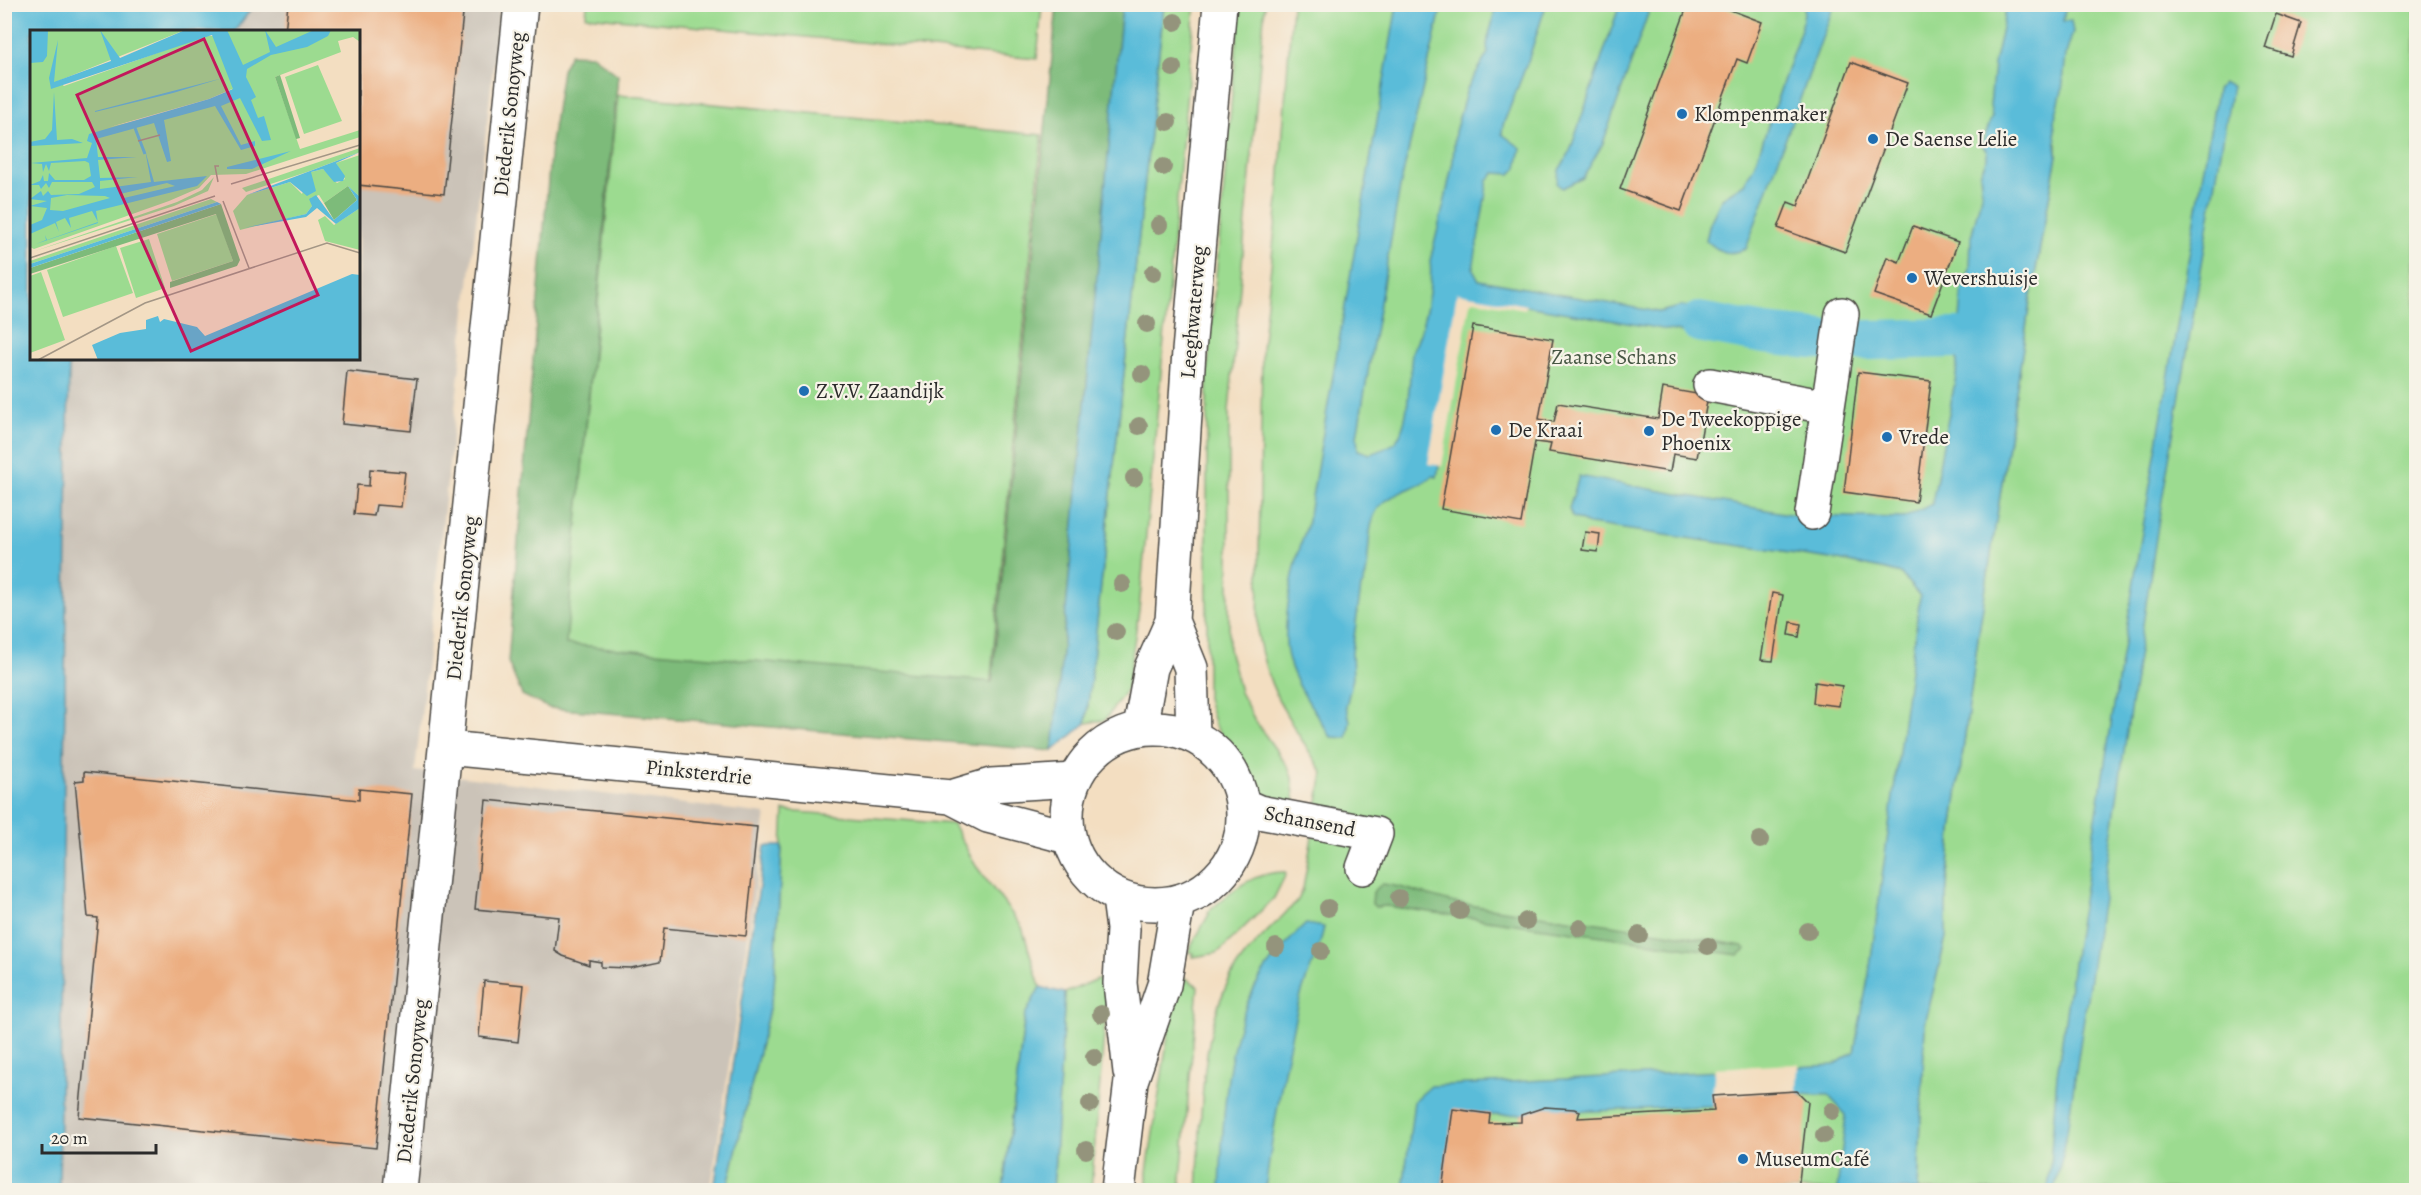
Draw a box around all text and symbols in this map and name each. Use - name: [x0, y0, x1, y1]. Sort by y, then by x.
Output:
- inset map: [30, 30, 360, 360]
- street label: Diederik Sonoyweg: [486, 30, 532, 198]
- place label: Klompenmaker: [1694, 100, 1827, 128]
- marker: Klompenmaker: [1675, 107, 1689, 121]
- place label: De Saense Lelie: [1885, 125, 2017, 153]
- marker: De Saense Lelie: [1866, 132, 1880, 146]
- street label: Leeghwaterweg: [1173, 244, 1213, 380]
- place label: Wevershuisje: [1923, 264, 2038, 292]
- marker: Wevershuisje: [1905, 271, 1919, 285]
- park label: Zaanse Schans: [1551, 343, 1677, 371]
- place label: Z.V.V. Zaandijk: [816, 377, 945, 405]
- marker: Z.V.V. Zaandijk: [797, 384, 811, 398]
- place label: De Tweekoppige Phoenix: [1661, 405, 1802, 457]
- place label: De Kraai: [1508, 416, 1583, 444]
- marker: De Kraai: [1489, 423, 1503, 437]
- place label: Vrede: [1898, 423, 1949, 451]
- marker: De Tweekoppige Phoenix: [1642, 424, 1656, 438]
- marker: Vrede: [1880, 430, 1894, 444]
- street label: Diederik Sonoyweg: [439, 514, 485, 682]
- street label: Pinksterdrie: [645, 753, 753, 791]
- street label: Schansend: [1262, 798, 1359, 844]
- street label: Diederik Sonoyweg: [389, 997, 435, 1165]
- scale bar: [42, 1117, 156, 1155]
- text: 20 m: [51, 1126, 88, 1150]
- place label: MuseumCafé: [1755, 1145, 1869, 1173]
- marker: MuseumCafé: [1736, 1152, 1750, 1166]

